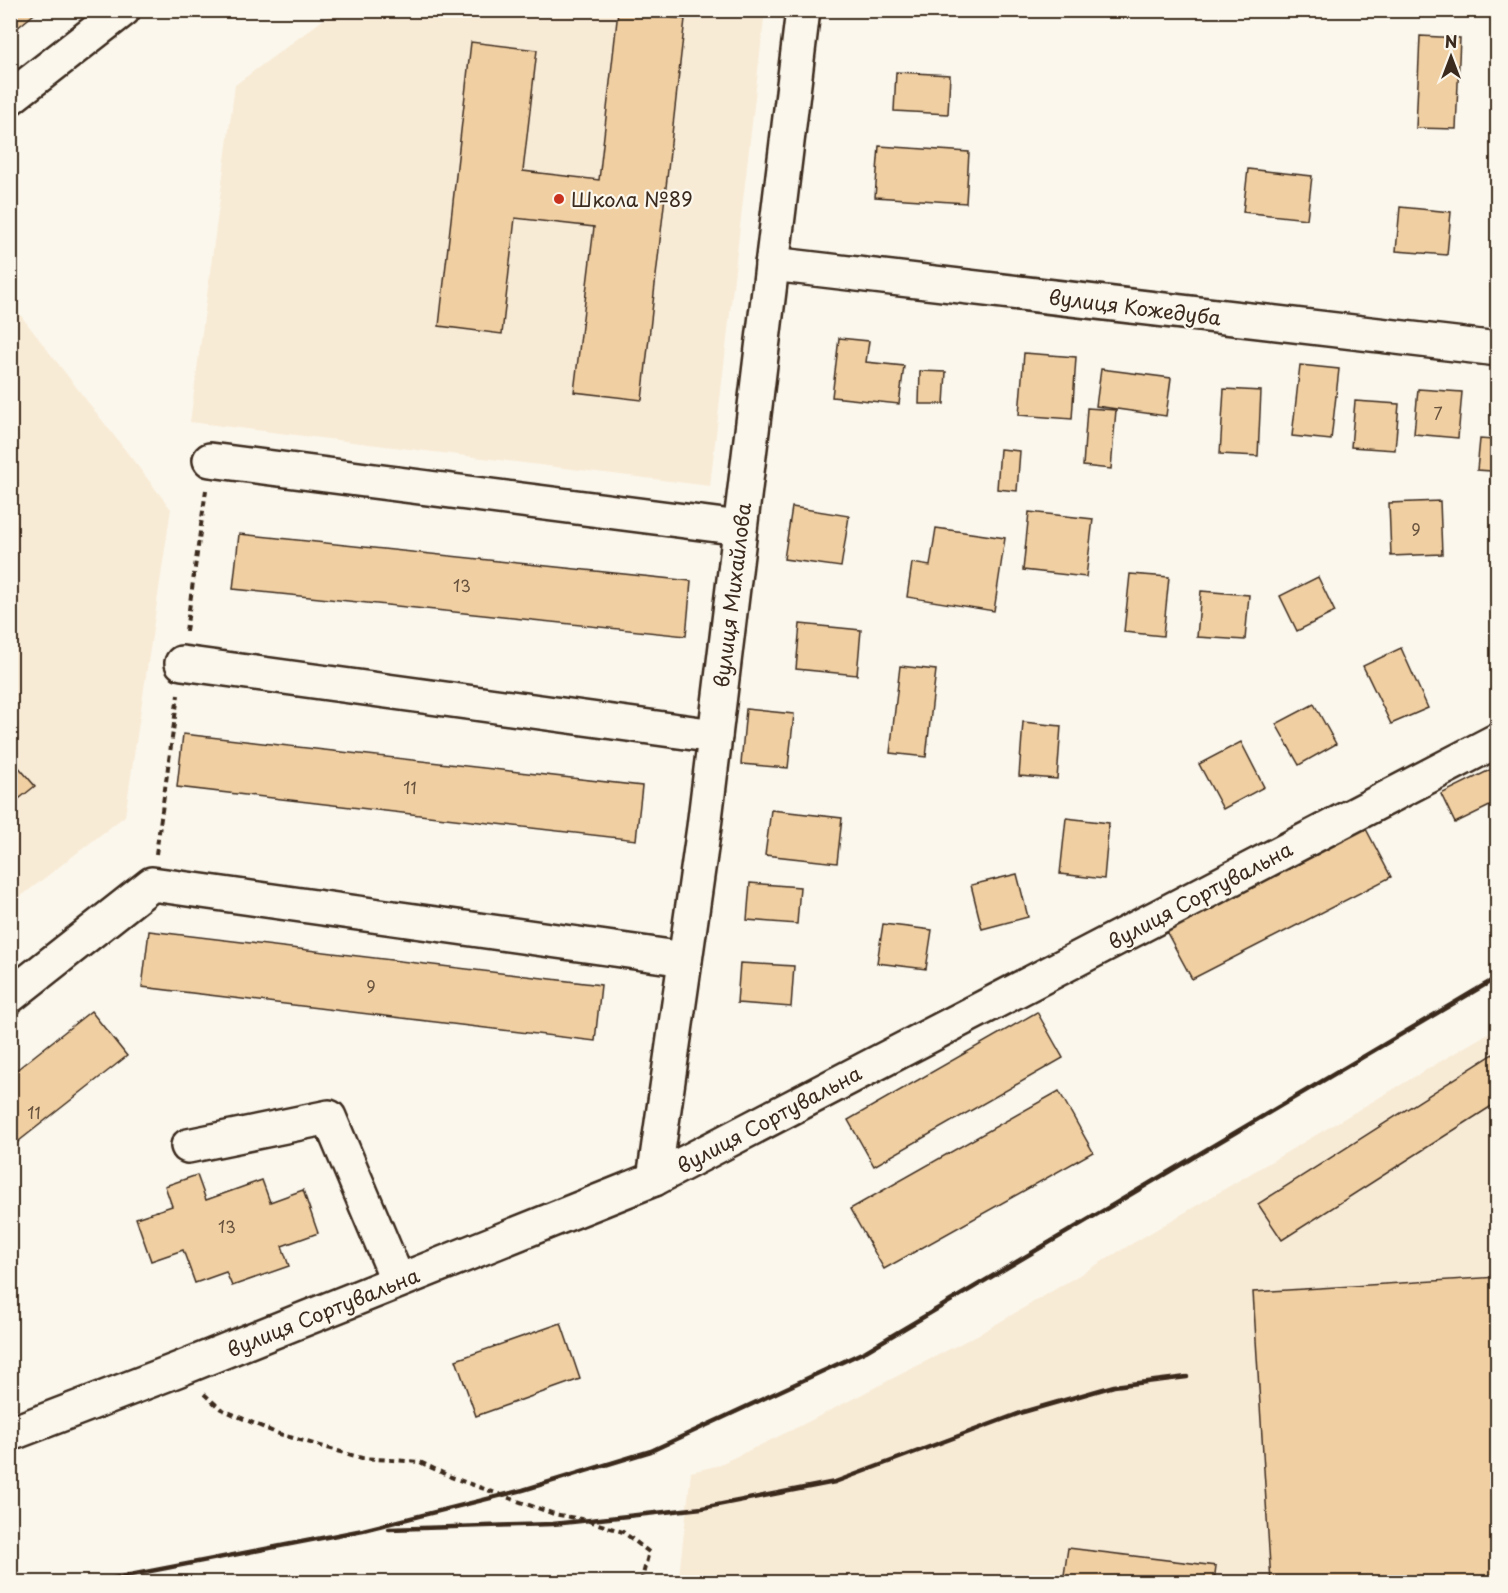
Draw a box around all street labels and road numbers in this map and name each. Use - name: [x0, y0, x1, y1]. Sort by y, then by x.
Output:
- street label: вулиця Кожедуба: [1047, 282, 1223, 333]
- street label: вулиця Михайлова: [706, 500, 758, 689]
- street label: вулиця Сортувальна: [1103, 833, 1298, 956]
- street label: вулиця Сортувальна: [672, 1057, 867, 1180]
- street label: вулиця Сортувальна: [222, 1260, 424, 1364]

